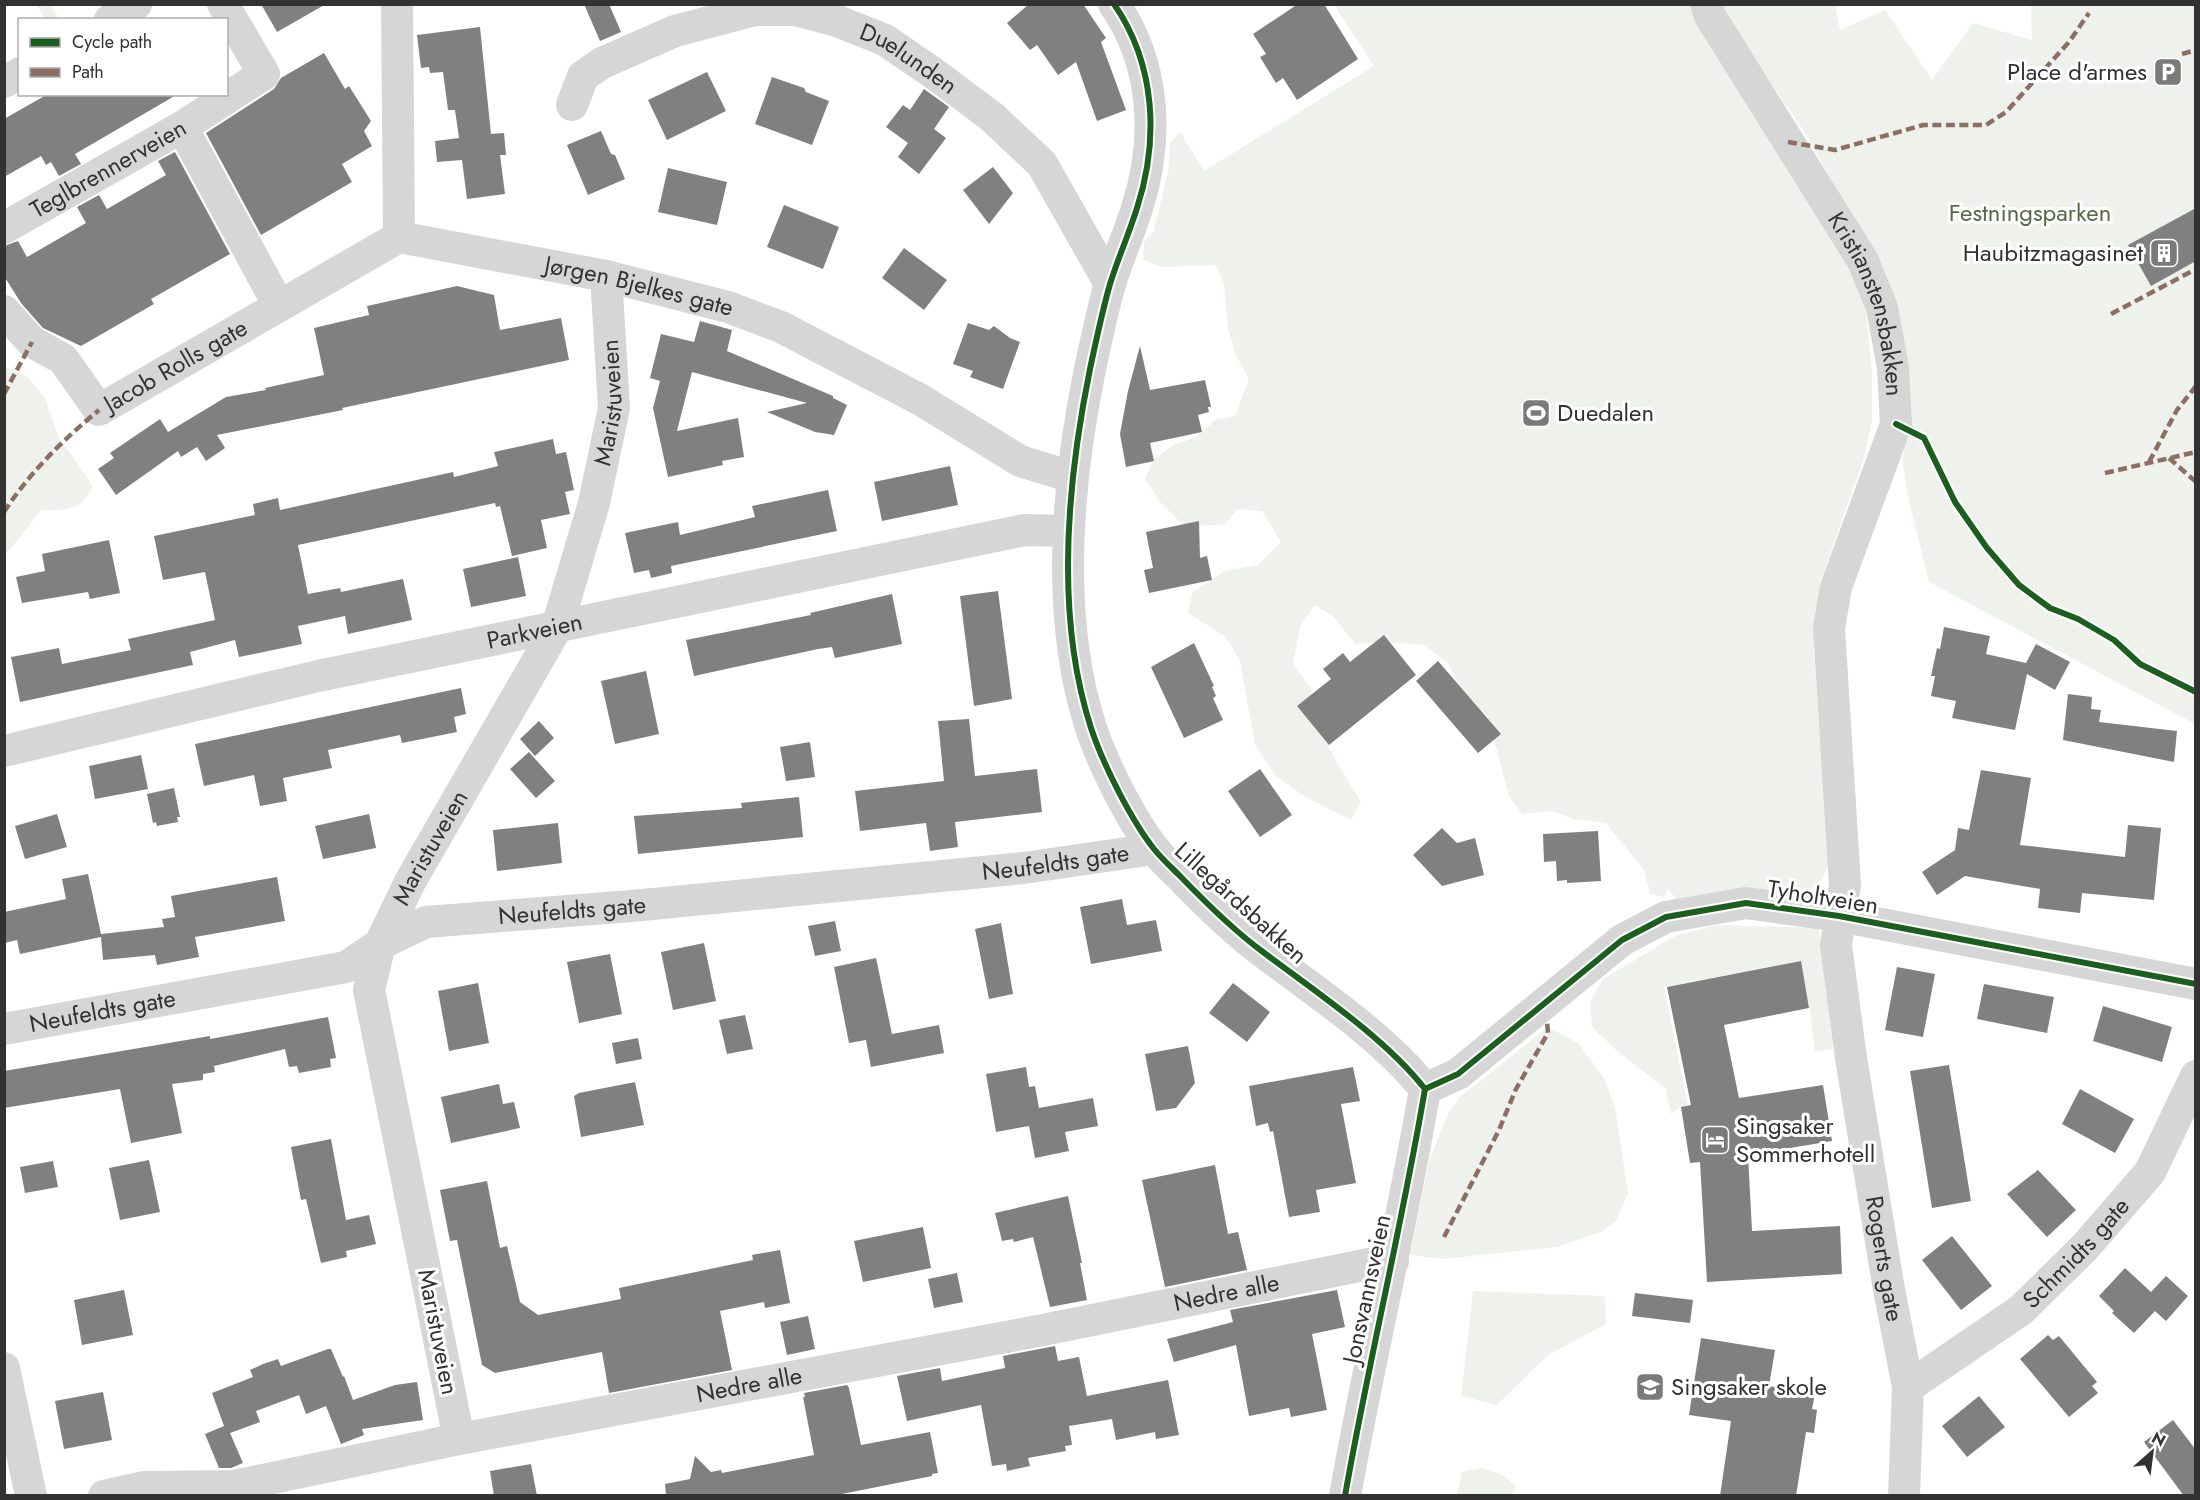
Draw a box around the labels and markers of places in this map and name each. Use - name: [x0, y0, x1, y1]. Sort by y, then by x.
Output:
- place label: Place d'armes: [2007, 54, 2147, 89]
- parking icon: Place d'armes: [2152, 56, 2184, 88]
- place label: Haubitzmagasinet: [1963, 235, 2143, 270]
- building icon: Haubitzmagasinet: [2148, 237, 2180, 269]
- place label: Duedalen: [1557, 395, 1654, 430]
- sports icon: Duedalen: [1520, 397, 1552, 429]
- place label: Singsaker Sommerhotell: [1736, 1108, 1875, 1171]
- hotel icon: Singsaker Sommerhotell: [1699, 1124, 1731, 1156]
- place label: Singsaker skole: [1671, 1369, 1827, 1404]
- school or university icon: Singsaker skole: [1634, 1371, 1666, 1403]

